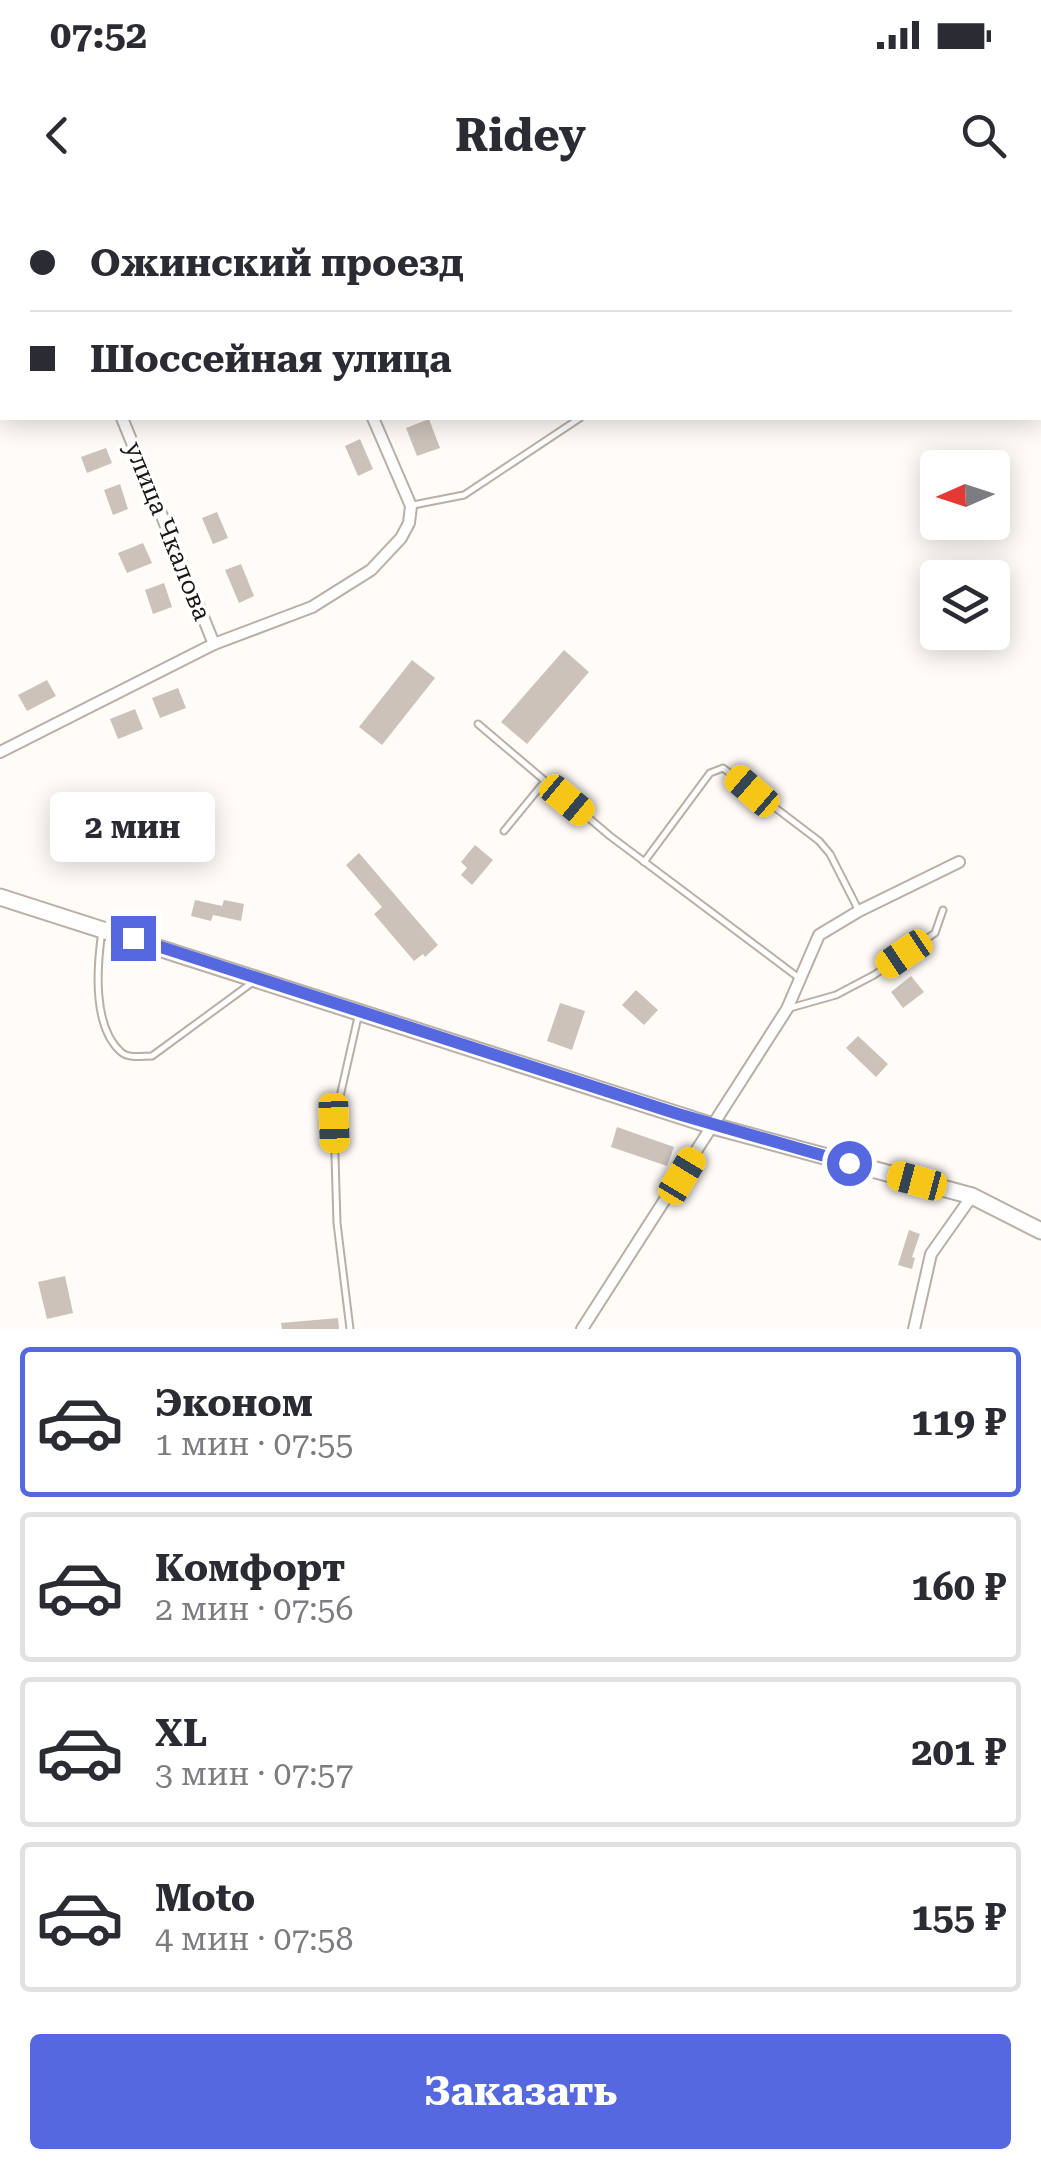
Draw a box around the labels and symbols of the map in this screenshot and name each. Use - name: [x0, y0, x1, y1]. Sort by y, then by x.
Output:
- street label: улица Чкалова: [119, 437, 217, 625]
- north arrow: [920, 450, 1010, 540]
- car: [720, 760, 784, 822]
- car: [534, 769, 600, 831]
- callout: 2 мин: [51, 793, 216, 863]
- route end: [111, 916, 156, 961]
- car: [871, 925, 937, 983]
- car: [318, 1092, 350, 1154]
- route start: [827, 1141, 872, 1186]
- car: [654, 1143, 710, 1209]
- car: [884, 1159, 950, 1203]

